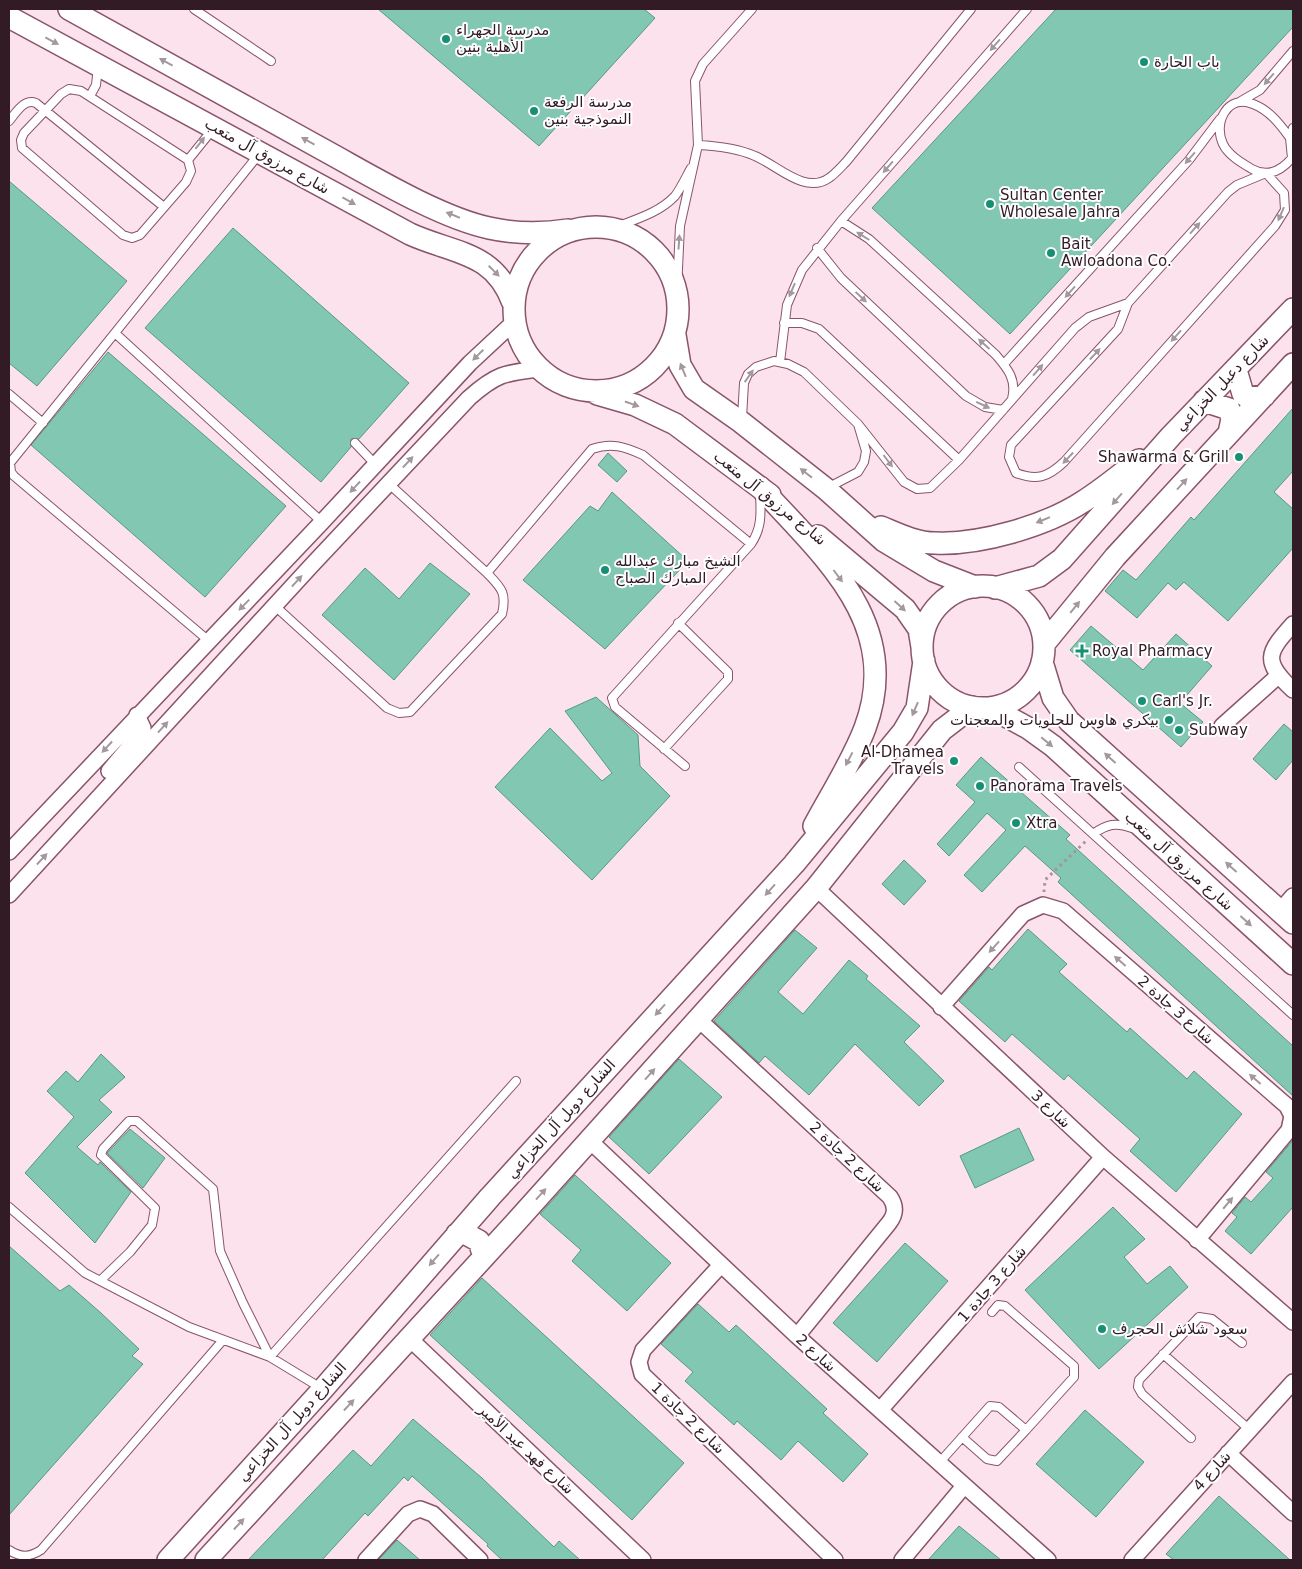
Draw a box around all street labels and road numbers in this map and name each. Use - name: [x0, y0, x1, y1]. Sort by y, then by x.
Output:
- street label: شارع مرزوق آل متعب: [202, 114, 332, 198]
- street label: شارع دعبل الخزاعي: [1172, 331, 1273, 436]
- street label: شارع مرزوق آل متعب: [710, 447, 830, 549]
- street label: شارع مرزوق آل متعب: [1121, 808, 1237, 914]
- street label: شارع 3 جادة 2: [1134, 972, 1218, 1048]
- street label: الشارع دوبل آل الخزاعي: [503, 1056, 620, 1183]
- street label: شارع 3: [1027, 1086, 1075, 1132]
- street label: شارع 2 جادة 2: [806, 1118, 888, 1196]
- street label: شارع 3 جادة 1: [954, 1242, 1030, 1326]
- street label: شارع 2: [792, 1330, 840, 1376]
- street label: الشارع دوبل آل الخزاعي: [234, 1359, 351, 1486]
- street label: شارع 2 جادة 1: [648, 1378, 728, 1458]
- street label: شارع فهد عبد الأمير: [474, 1399, 578, 1498]
- street label: شارع 4: [1189, 1447, 1235, 1495]

